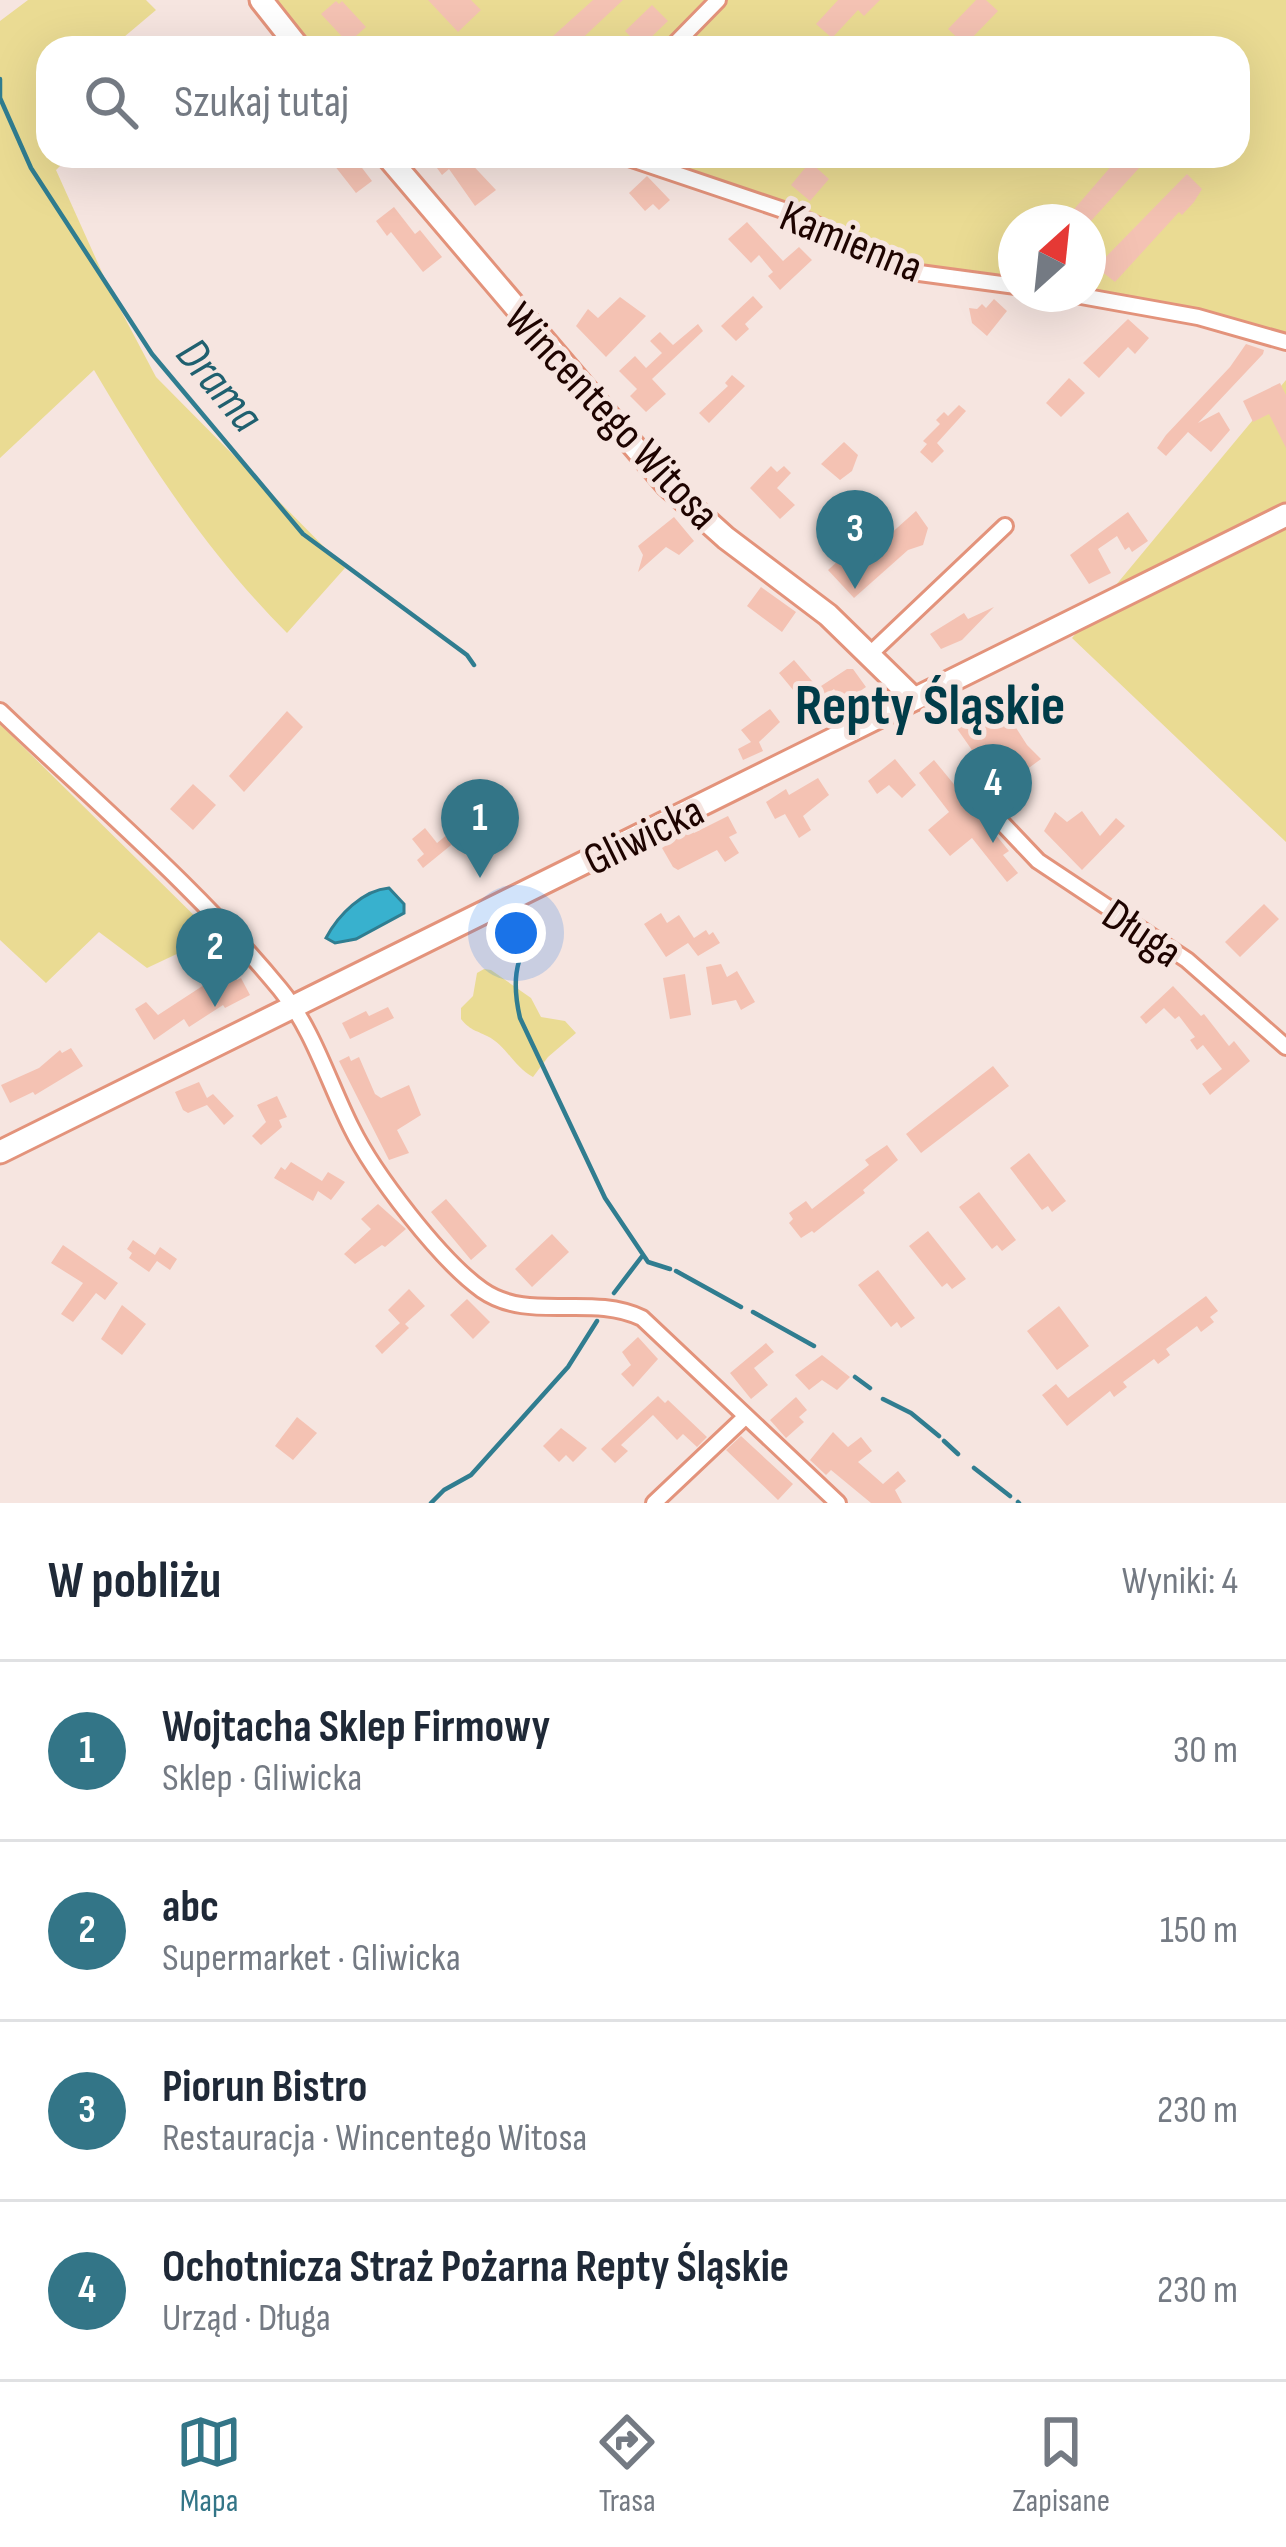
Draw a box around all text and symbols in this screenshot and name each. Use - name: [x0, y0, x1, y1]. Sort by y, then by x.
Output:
- search box: [36, 36, 1250, 168]
- icon: search: [78, 69, 144, 135]
- text: Szukaj tutaj: [174, 75, 349, 130]
- street label: Kamienna: [772, 189, 930, 296]
- north arrow: [998, 204, 1106, 312]
- street label: Wincentego Witosa: [492, 292, 730, 542]
- water label: Drama: [164, 327, 275, 444]
- pin: 3: [816, 490, 894, 589]
- district label: Repty Śląskie: [795, 673, 1065, 741]
- pin: 4: [954, 744, 1032, 843]
- pin: 1: [441, 779, 519, 878]
- street label: Gliwicka: [575, 784, 713, 889]
- street label: Długa: [1091, 888, 1192, 980]
- your location: [486, 903, 546, 963]
- pin: 2: [176, 908, 254, 1007]
- text: W pobliżu: [48, 1551, 221, 1612]
- text: Wyniki: 4: [1122, 1558, 1238, 1605]
- text: Wojtacha Sklep Firmowy: [162, 1700, 550, 1755]
- text: 1: [79, 1727, 95, 1774]
- text: 30 m: [1173, 1727, 1238, 1774]
- text: Sklep · Gliwicka: [162, 1755, 362, 1802]
- text: abc: [162, 1880, 219, 1935]
- text: 2: [78, 1907, 96, 1954]
- text: 150 m: [1160, 1907, 1238, 1954]
- text: Supermarket · Gliwicka: [162, 1935, 461, 1982]
- text: Piorun Bistro: [162, 2060, 367, 2115]
- text: 3: [78, 2087, 96, 2134]
- text: 230 m: [1157, 2087, 1238, 2134]
- text: Restauracja · Wincentego Witosa: [162, 2115, 587, 2162]
- text: Ochotnicza Straż Pożarna Repty Śląskie: [162, 2240, 789, 2295]
- text: 4: [78, 2267, 96, 2314]
- text: 230 m: [1157, 2267, 1238, 2314]
- text: Urząd · Długa: [162, 2295, 331, 2342]
- tab: Mapa: [176, 2409, 242, 2521]
- tab: Trasa: [594, 2409, 660, 2521]
- tab: Zapisane: [1012, 2409, 1110, 2521]

